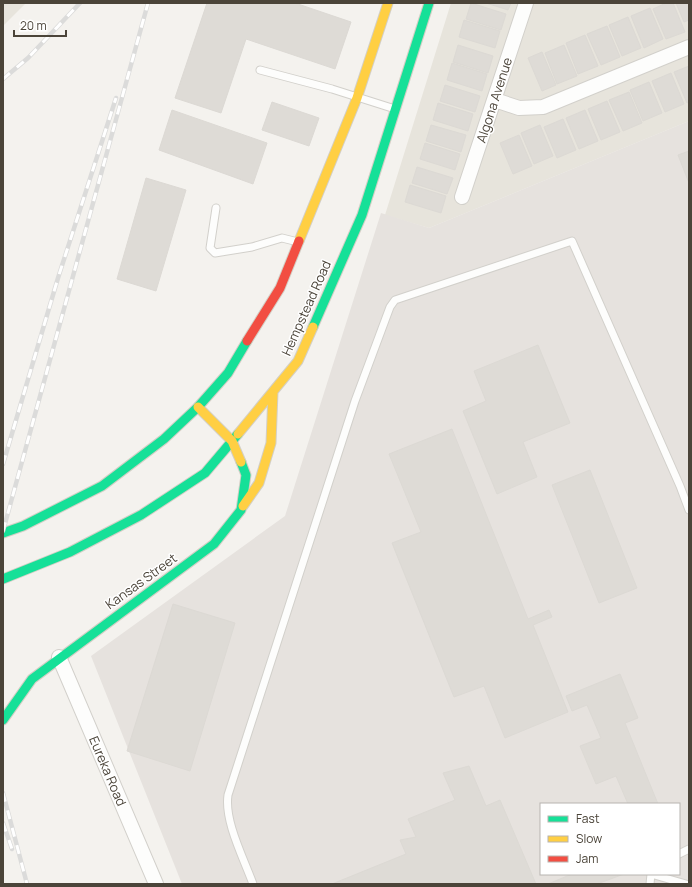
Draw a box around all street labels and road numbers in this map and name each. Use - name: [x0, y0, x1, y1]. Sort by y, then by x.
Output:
- street label: Algona Avenue: [472, 55, 516, 145]
- street label: Hempstead Road: [277, 258, 335, 358]
- street label: Kansas Street: [102, 549, 180, 613]
- street label: Eureka Road: [85, 733, 131, 809]

